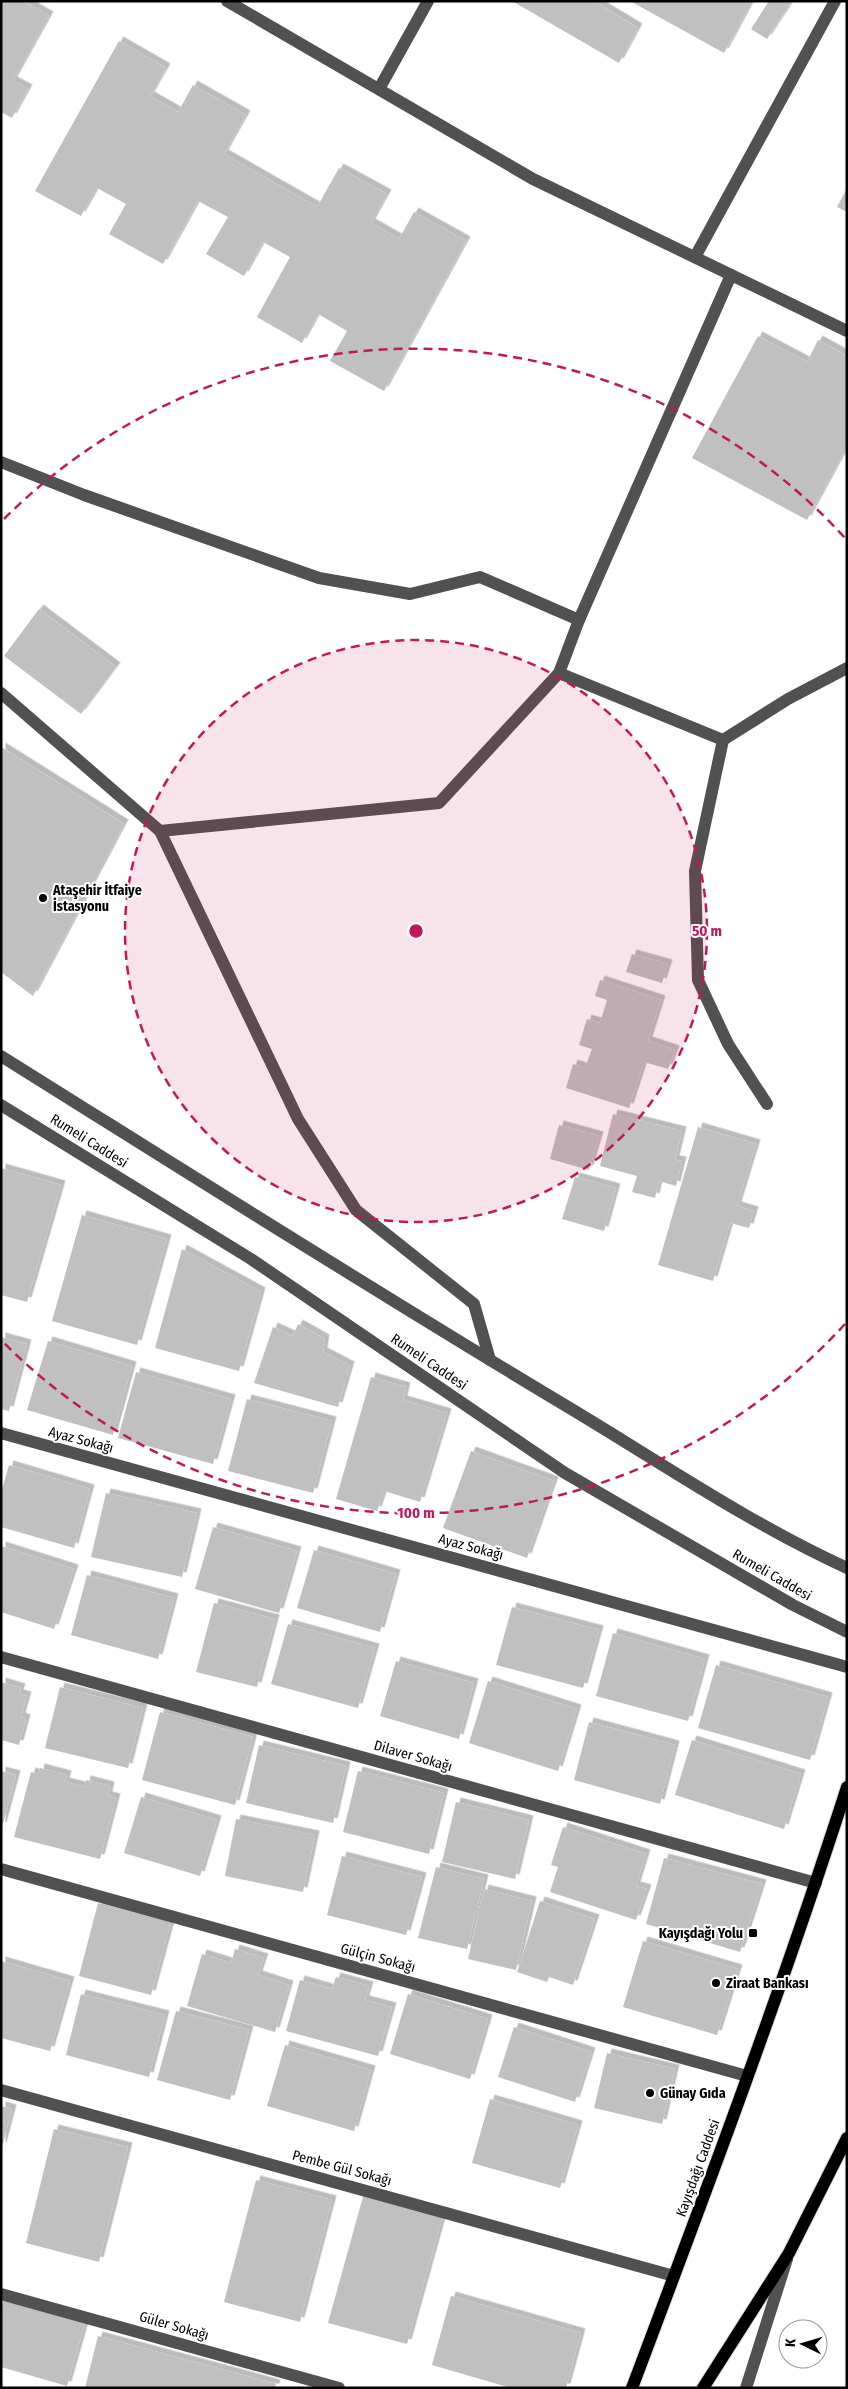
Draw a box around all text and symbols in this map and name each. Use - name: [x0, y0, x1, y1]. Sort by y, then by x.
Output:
- place label: Ataşehir İtfaiye İstasyonu: [52, 881, 142, 915]
- marker: Ataşehir İtfaiye İstasyonu: [37, 892, 49, 904]
- centre of rings: [407, 922, 425, 940]
- text: 50 m: [692, 922, 722, 940]
- street label: Rumeli Caddesi: [47, 1110, 131, 1172]
- street label: Rumeli Caddesi: [388, 1330, 470, 1394]
- street label: Ayaz Sokağı: [47, 1423, 115, 1457]
- text: 100 m: [397, 1504, 435, 1522]
- street label: Ayaz Sokağı: [437, 1530, 505, 1564]
- street label: Rumeli Caddesi: [729, 1546, 815, 1604]
- street label: Dilaver Sokağı: [372, 1737, 454, 1775]
- place label: Kayışdağı Yolu: [659, 1925, 743, 1943]
- marker: Kayışdağı Yolu: [747, 1927, 759, 1939]
- street label: Gülçin Sokağı: [339, 1940, 417, 1976]
- place label: Ziraat Bankası: [726, 1975, 809, 1992]
- marker: Ziraat Bankası: [710, 1977, 722, 1989]
- place label: Günay Gıda: [660, 2085, 726, 2102]
- marker: Günay Gıda: [644, 2087, 656, 2099]
- street label: Kayışdağı Caddesi: [672, 2117, 724, 2219]
- street label: Pembe Gül Sokağı: [291, 2147, 393, 2189]
- street label: Güler Sokağı: [137, 2308, 211, 2344]
- north arrow: [778, 2319, 828, 2369]
- text: K: [782, 2337, 799, 2348]

